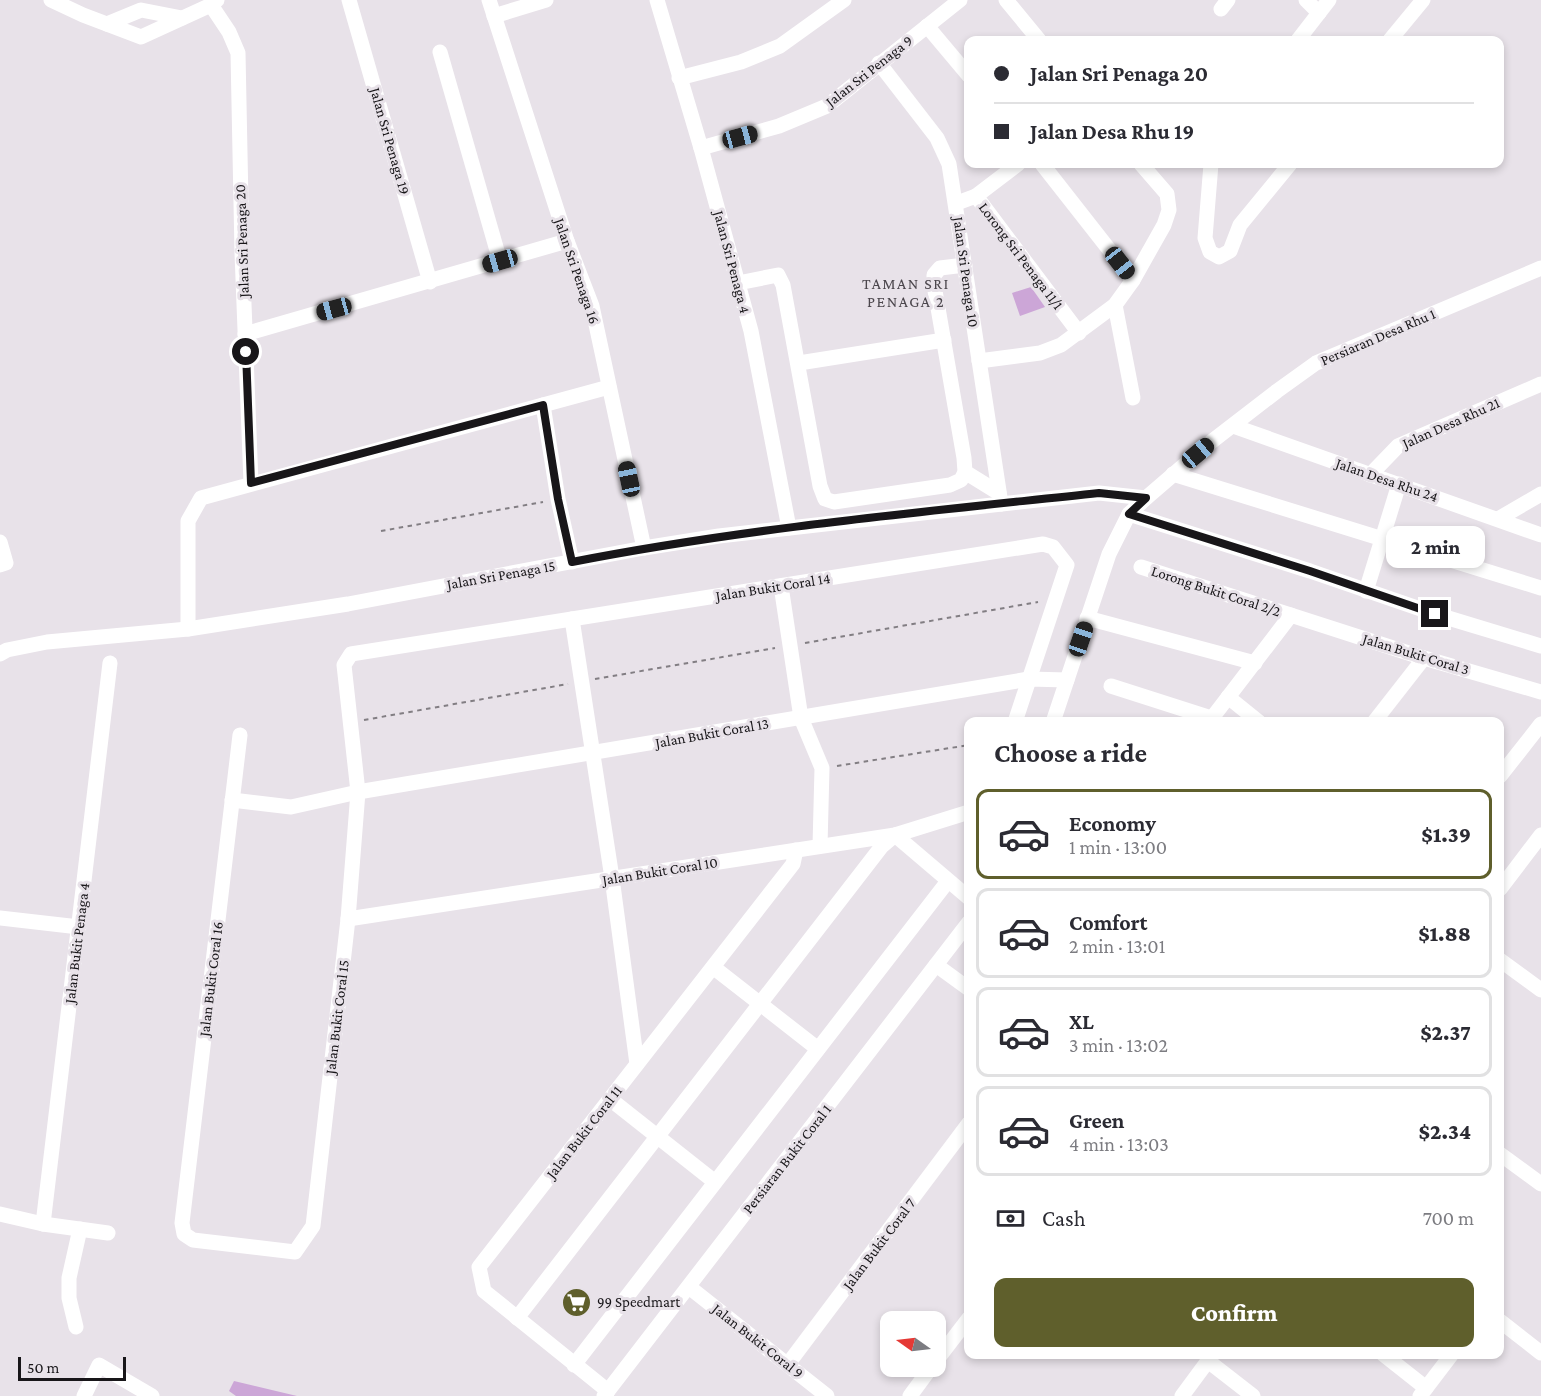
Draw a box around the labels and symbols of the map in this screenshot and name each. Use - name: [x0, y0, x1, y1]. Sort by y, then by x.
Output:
- street label: Jalan Sri Penaga 9: [821, 32, 916, 112]
- street label: Jalan Sri Penaga 19: [366, 84, 413, 197]
- car: [720, 124, 760, 150]
- street label: Jalan Sri Penaga 20: [232, 184, 253, 300]
- street label: Lorong Sri Penaga 11/1: [975, 199, 1066, 313]
- street label: Jalan Sri Penaga 4: [709, 207, 753, 315]
- street label: Jalan Sri Penaga 16: [550, 214, 603, 326]
- street label: Jalan Sri Penaga 10: [949, 214, 982, 328]
- car: [1102, 243, 1138, 283]
- car: [480, 247, 520, 275]
- district label: TAMAN SRI PENAGA 2: [862, 275, 950, 310]
- car: [314, 296, 354, 322]
- street label: Persiaran Desa Rhu 1: [1318, 306, 1438, 368]
- route start: [232, 338, 259, 365]
- street label: Jalan Desa Rhu 21: [1398, 394, 1502, 453]
- car: [1178, 435, 1218, 471]
- street label: Jalan Desa Rhu 24: [1331, 454, 1440, 506]
- car: [616, 460, 642, 498]
- callout: 2 min: [1386, 527, 1484, 569]
- street label: Jalan Sri Penaga 15: [443, 558, 557, 594]
- street label: Lorong Bukit Coral 2/2: [1149, 563, 1283, 620]
- street label: Jalan Bukit Coral 14: [713, 570, 832, 605]
- route end: [1421, 600, 1448, 627]
- car: [1067, 619, 1095, 659]
- street label: Jalan Bukit Coral 3: [1359, 630, 1471, 679]
- street label: Jalan Bukit Coral 13: [652, 715, 770, 752]
- street label: Jalan Bukit Coral 10: [599, 854, 719, 889]
- street label: Jalan Bukit Penaga 4: [61, 882, 93, 1006]
- street label: Jalan Bukit Coral 16: [196, 921, 227, 1040]
- street label: Jalan Bukit Coral 15: [322, 959, 353, 1077]
- street label: Jalan Bukit Coral 11: [542, 1083, 626, 1184]
- street label: Persiaran Bukit Coral 1: [740, 1101, 834, 1217]
- street label: Jalan Bukit Coral 7: [838, 1195, 919, 1295]
- supermarket icon: 99 Speedmart: [560, 1286, 592, 1318]
- place label: 99 Speedmart: [597, 1294, 681, 1311]
- street label: Jalan Bukit Coral 9: [707, 1299, 807, 1382]
- north arrow: [880, 1311, 946, 1377]
- scale bar: [18, 1354, 126, 1382]

